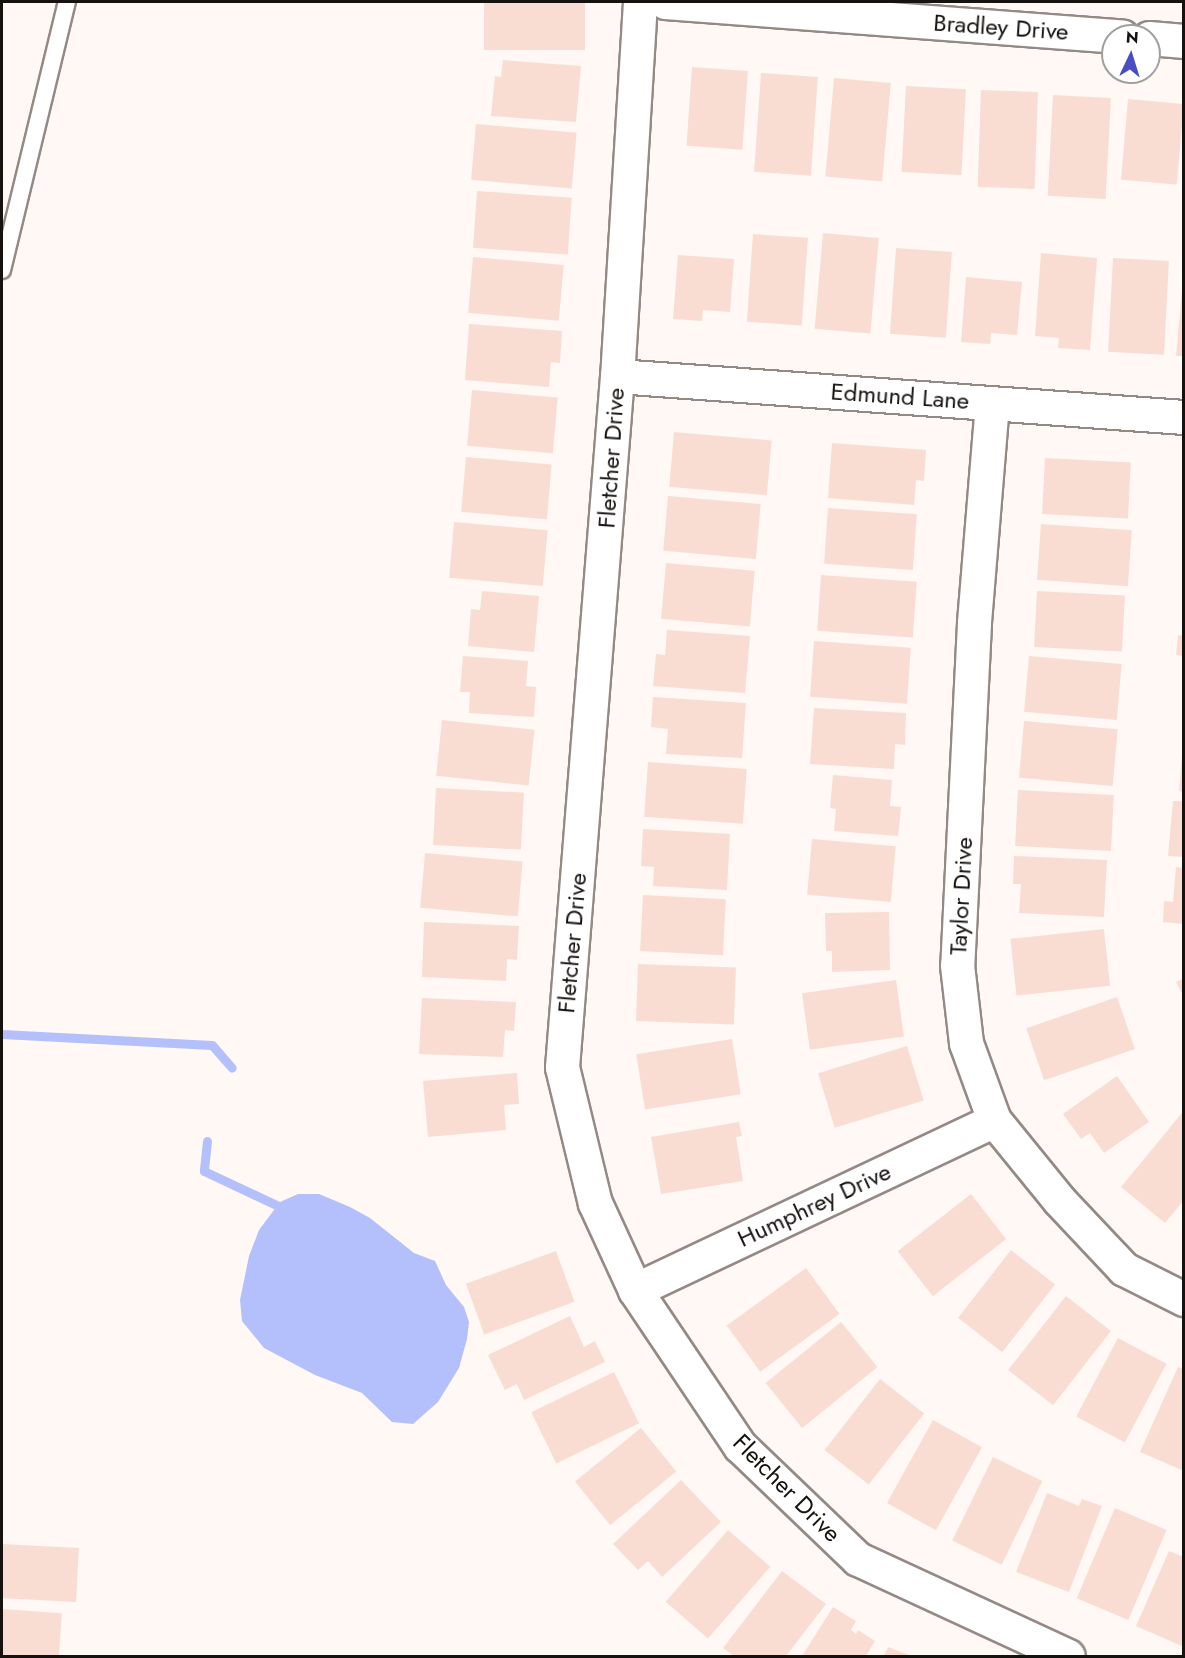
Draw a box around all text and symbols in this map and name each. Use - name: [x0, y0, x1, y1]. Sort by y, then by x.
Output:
- street label: Bradley Drive: [932, 8, 1070, 46]
- north arrow: [1101, 24, 1161, 84]
- text: N: [1125, 26, 1139, 49]
- street label: Edmund Lane: [830, 377, 970, 415]
- street label: Fletcher Drive: [592, 387, 630, 529]
- street label: Taylor Drive: [944, 836, 978, 956]
- street label: Fletcher Drive: [552, 872, 592, 1014]
- street label: Humphrey Drive: [733, 1157, 895, 1253]
- street label: Fletcher Drive: [727, 1428, 847, 1548]

